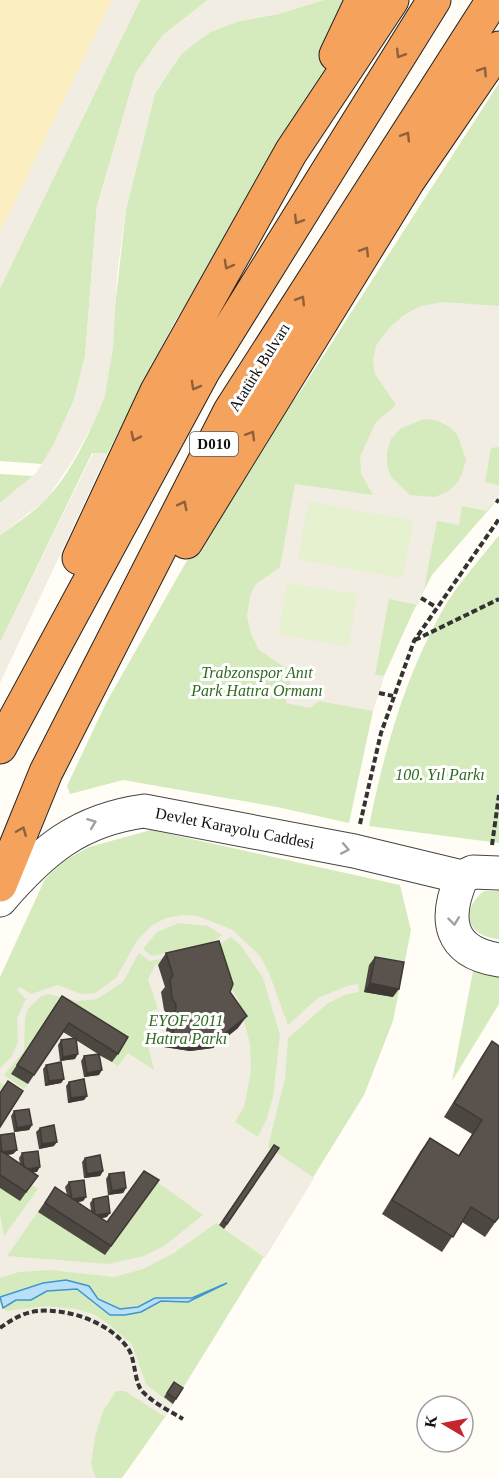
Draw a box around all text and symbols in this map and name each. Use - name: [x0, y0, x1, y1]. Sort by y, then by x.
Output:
- one-way arrow: [397, 48, 408, 59]
- one-way arrow: [476, 66, 487, 77]
- one-way arrow: [399, 132, 410, 143]
- one-way arrow: [294, 214, 305, 225]
- one-way arrow: [357, 247, 369, 257]
- one-way arrow: [223, 259, 235, 269]
- one-way arrow: [294, 296, 306, 306]
- street label: Atatürk Bulvarı: [225, 319, 293, 414]
- one-way arrow: [191, 380, 202, 390]
- one-way arrow: [131, 430, 143, 441]
- one-way arrow: [244, 431, 256, 441]
- road number: D010: [190, 432, 238, 456]
- one-way arrow: [175, 501, 187, 512]
- park label: Trabzonspor Anıt Park Hatıra Ormanı: [190, 664, 323, 699]
- park label: 100. Yıl Parkı: [395, 766, 485, 783]
- street label: Devlet Karayolu Caddesi: [154, 804, 317, 853]
- one-way arrow: [86, 818, 97, 831]
- one-way arrow: [15, 826, 27, 837]
- one-way arrow: [339, 842, 349, 855]
- one-way arrow: [447, 917, 460, 926]
- park label: EYOF 2011 Hatıra Parkı: [144, 1012, 227, 1047]
- north arrow: [415, 1394, 475, 1454]
- text: K: [421, 1413, 440, 1429]

